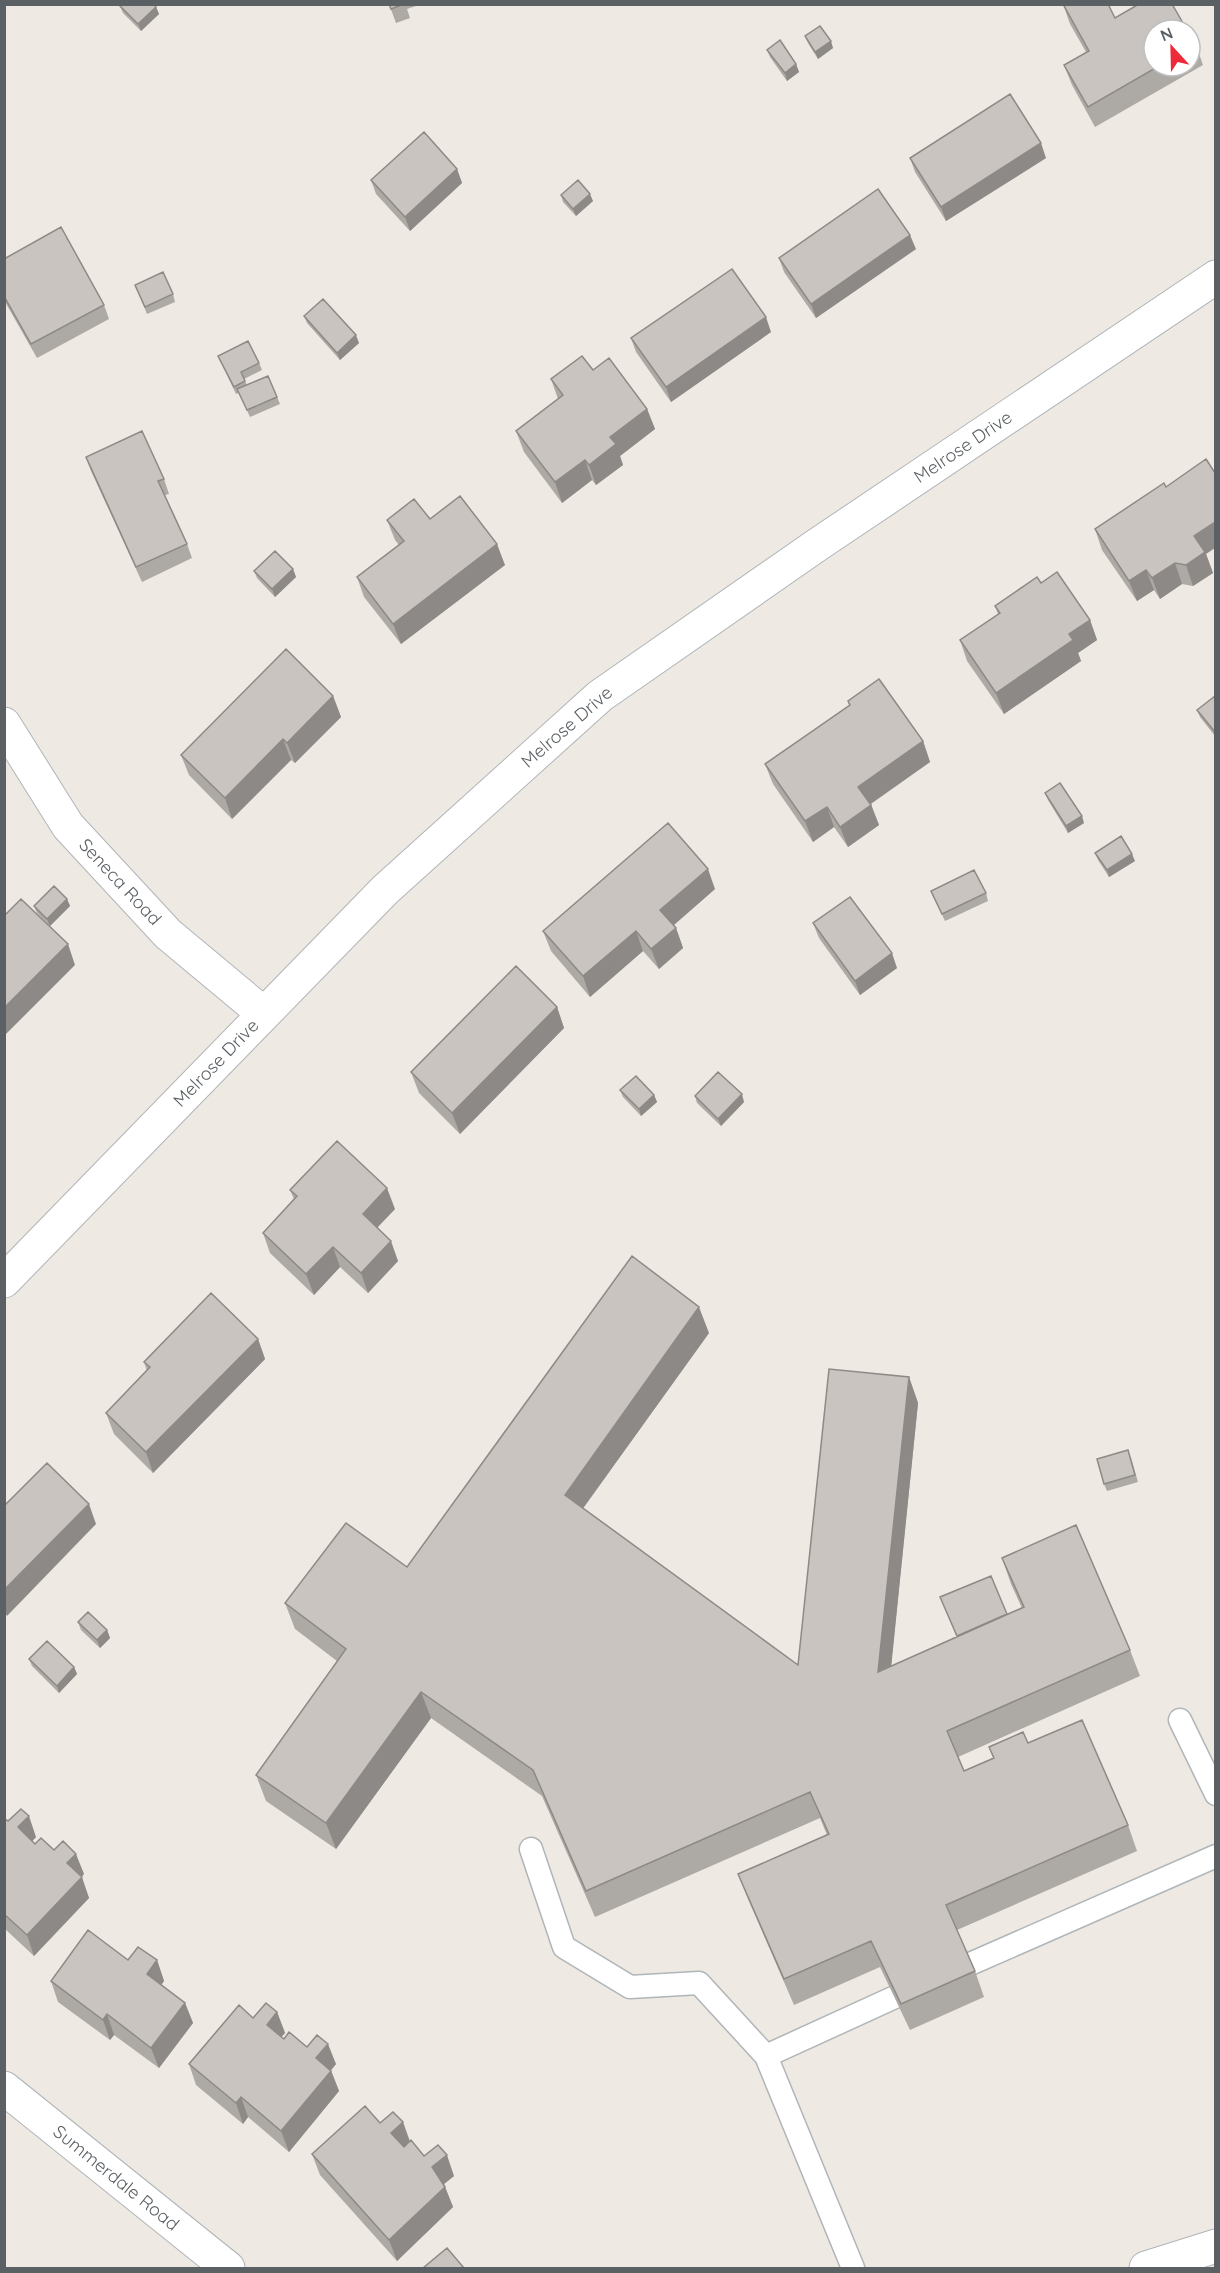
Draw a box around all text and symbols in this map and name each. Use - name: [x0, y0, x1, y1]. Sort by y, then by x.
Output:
- north arrow: [1142, 18, 1202, 78]
- text: N: [1157, 23, 1176, 46]
- street label: Melrose Drive: [909, 405, 1016, 488]
- street label: Melrose Drive: [516, 681, 617, 773]
- street label: Seneca Road: [74, 833, 167, 930]
- street label: Melrose Drive: [168, 1014, 263, 1111]
- street label: Summerdale Road: [49, 2120, 184, 2235]

